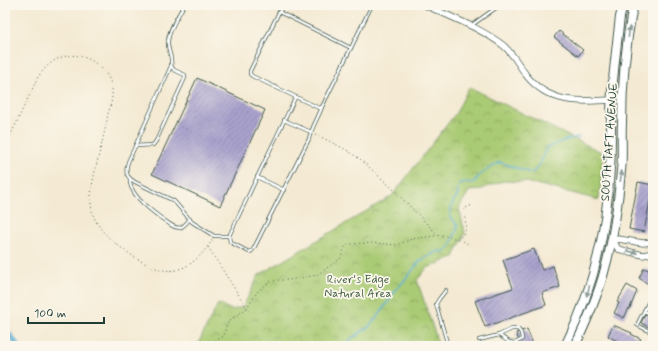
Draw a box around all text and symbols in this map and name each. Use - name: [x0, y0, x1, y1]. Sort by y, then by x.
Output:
- one-way arrow: [626, 26, 632, 38]
- street label: SOUTH TAFT AVENUE: [598, 82, 622, 202]
- one-way arrow: [617, 170, 624, 182]
- one-way arrow: [625, 250, 638, 256]
- park label: River's Edge Natural Area: [324, 272, 392, 302]
- one-way arrow: [585, 285, 591, 297]
- scale bar: [28, 299, 104, 325]
- text: 100 m: [34, 306, 66, 322]

